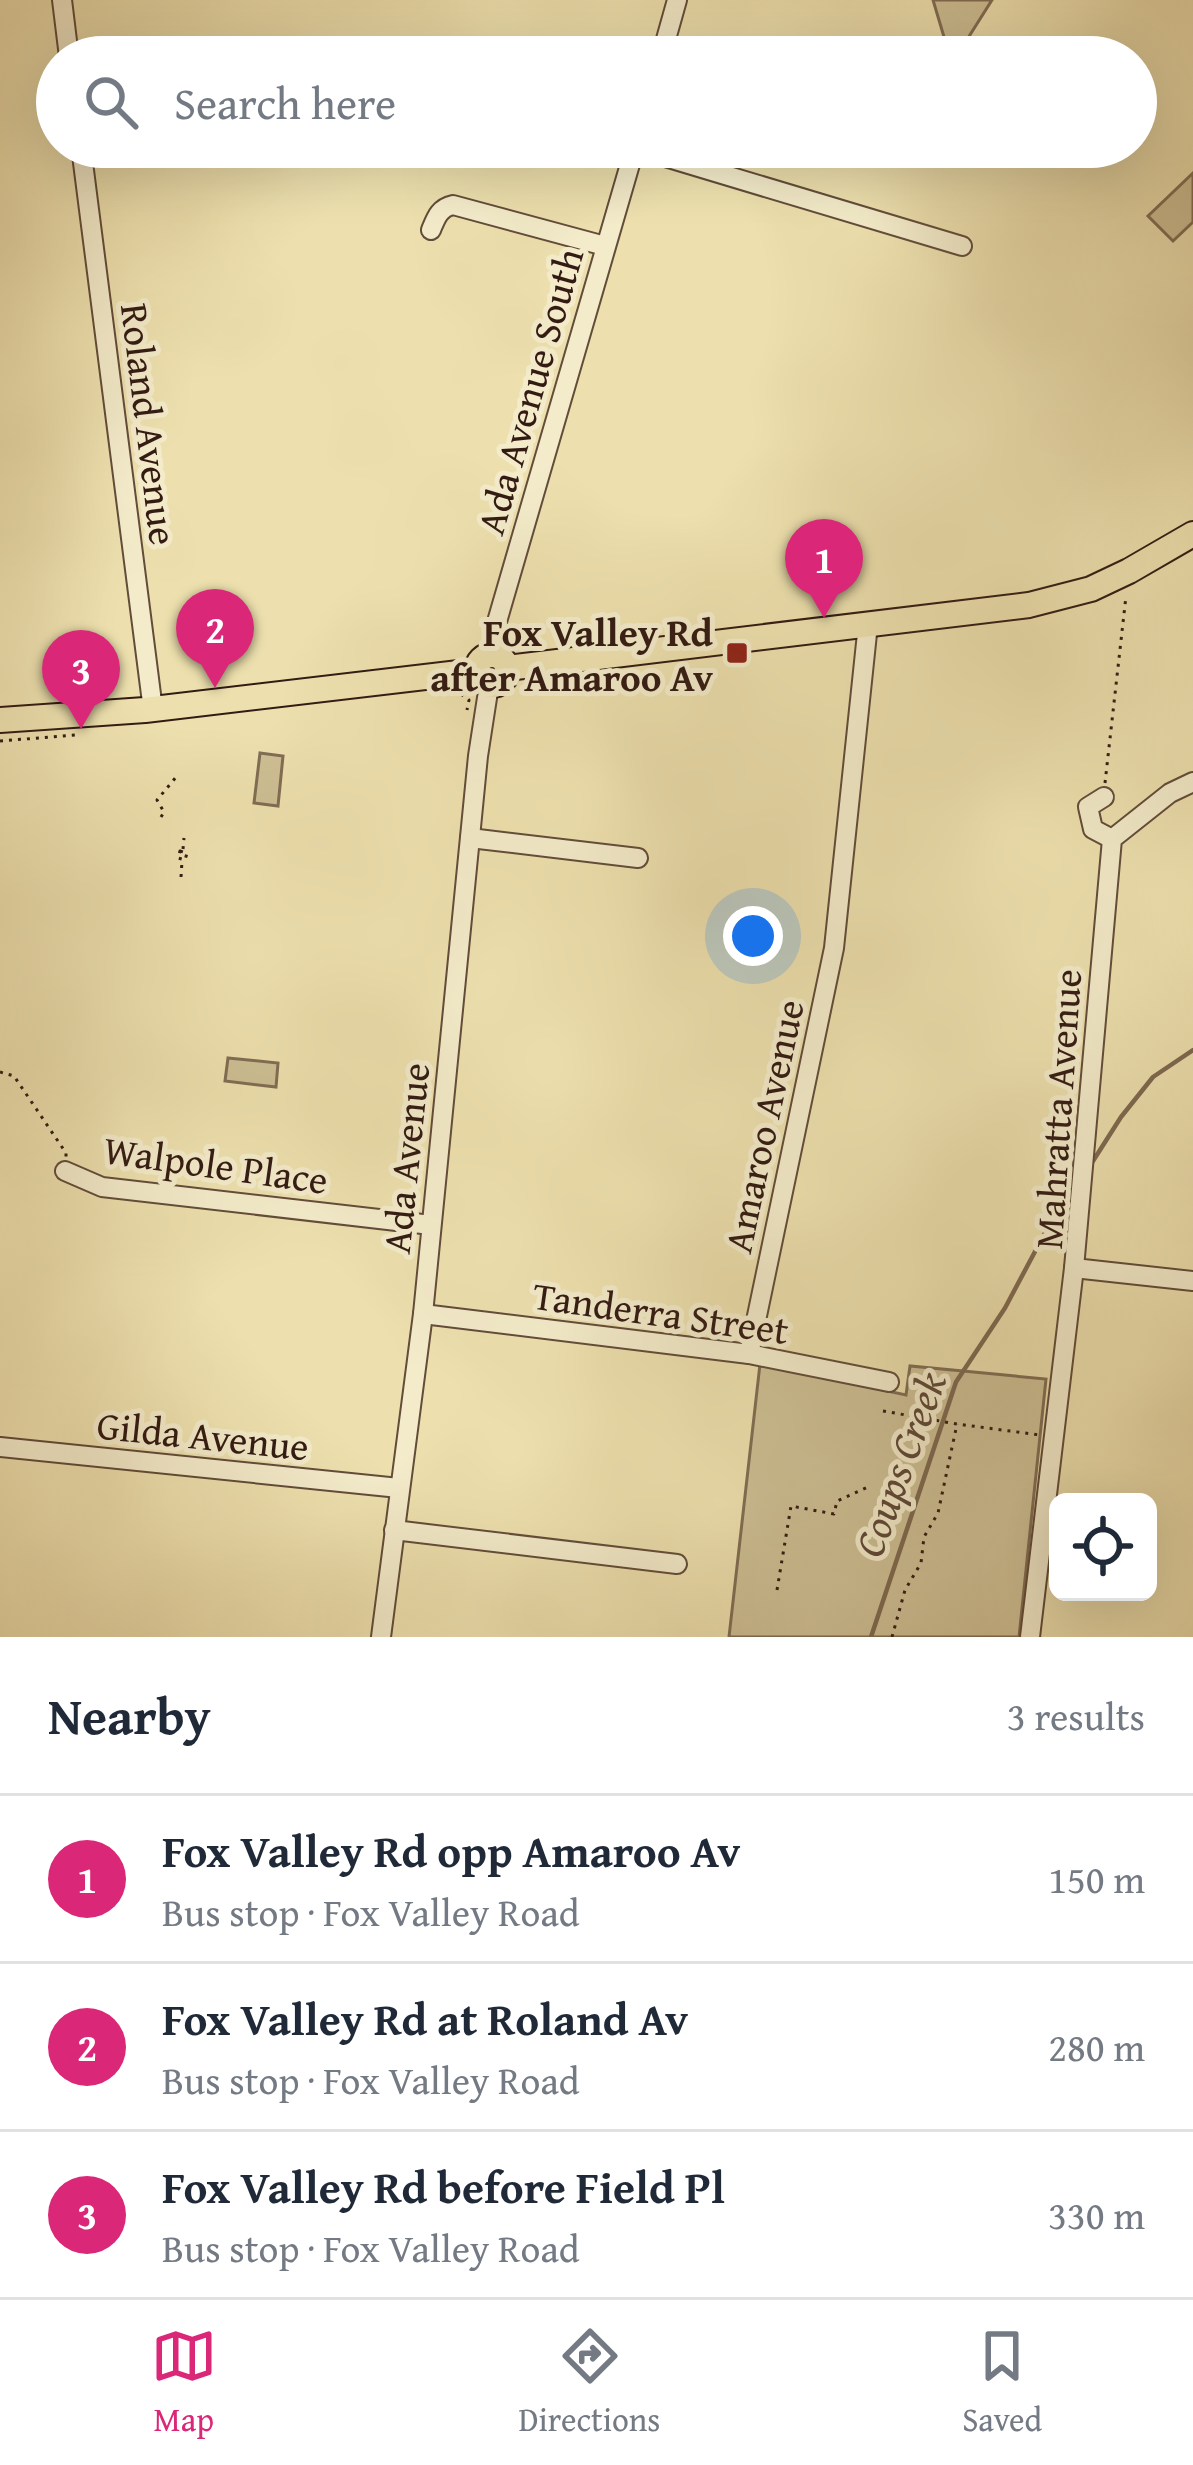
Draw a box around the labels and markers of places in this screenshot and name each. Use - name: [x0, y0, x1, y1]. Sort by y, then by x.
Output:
- pin: 1: [785, 519, 863, 618]
- pin: 2: [176, 589, 254, 688]
- place label: Fox Valley Rd after Amaroo Av: [430, 603, 714, 705]
- pin: 3: [42, 630, 120, 729]
- marker: Fox Valley Rd after Amaroo Av: [724, 640, 750, 666]

